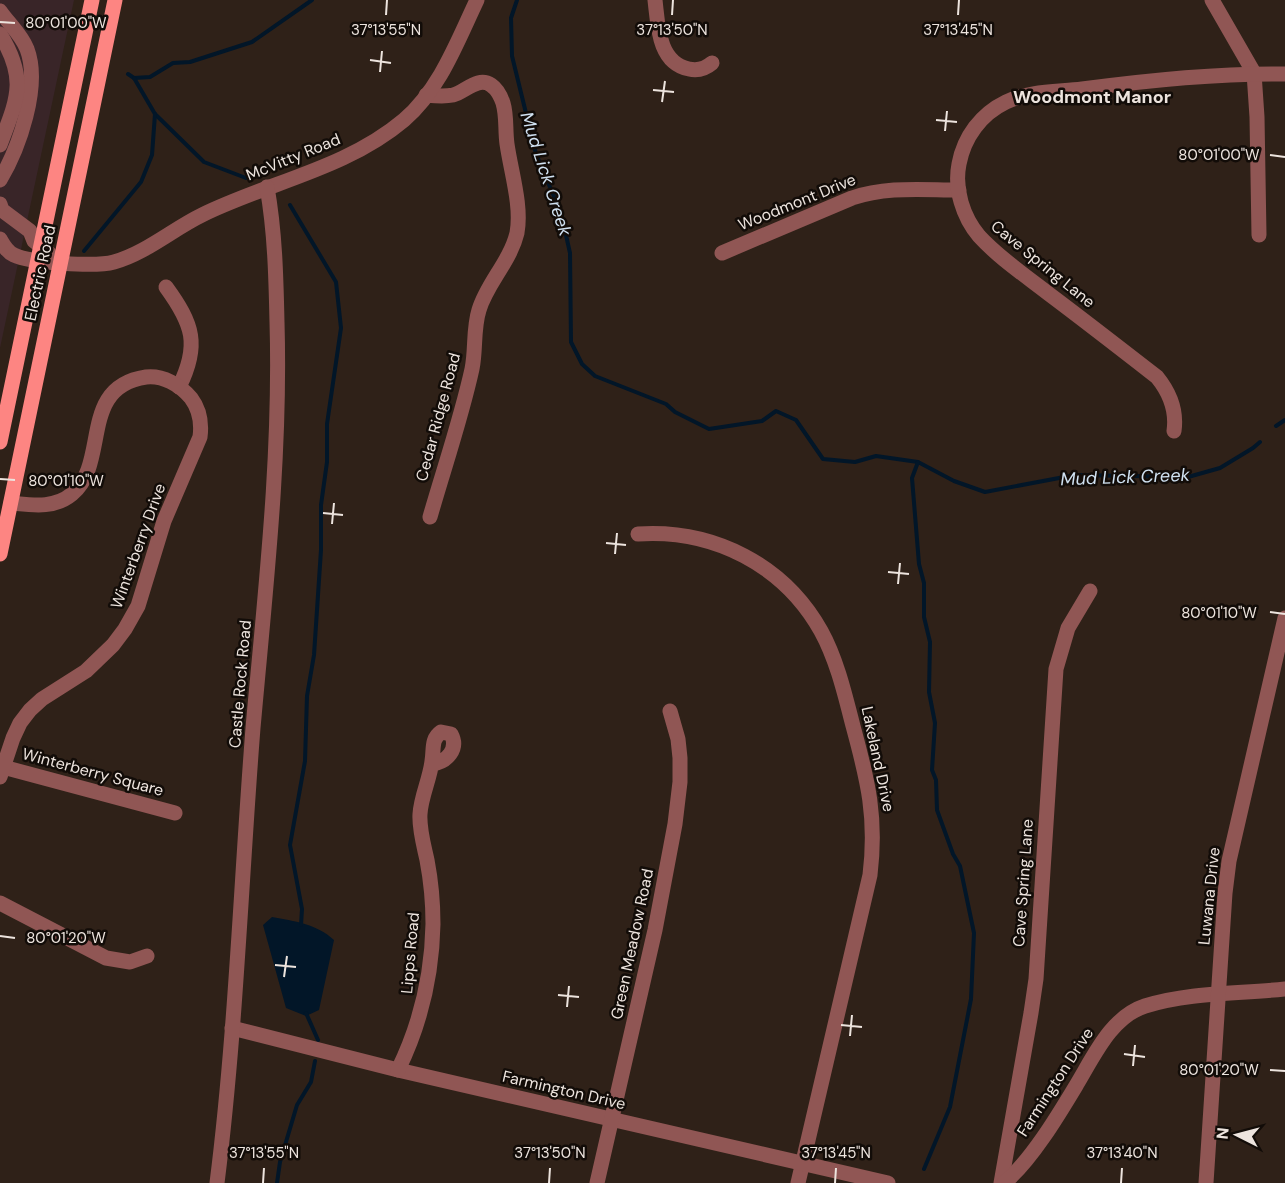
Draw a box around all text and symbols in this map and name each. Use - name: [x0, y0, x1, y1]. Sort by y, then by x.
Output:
- text: 80°01'00"W: [25, 13, 107, 33]
- text: 37°13'55"N: [351, 20, 421, 40]
- text: 37°13'50"N: [636, 20, 708, 40]
- text: 37°13'45"N: [923, 20, 993, 40]
- district label: Woodmont Manor: [1013, 85, 1171, 109]
- water label: Mud Lick Creek: [515, 109, 578, 240]
- street label: McVitty Road: [243, 129, 343, 185]
- text: 80°01'00"W: [1178, 145, 1260, 165]
- street label: Woodmont Drive: [735, 169, 859, 235]
- street label: Cave Spring Lane: [987, 216, 1099, 312]
- street label: Electric Road: [20, 223, 60, 323]
- street label: Cedar Ridge Road: [411, 351, 465, 483]
- water label: Mud Lick Creek: [1060, 463, 1191, 491]
- text: 80°01'10"W: [28, 471, 104, 491]
- street label: Winterberry Drive: [106, 481, 170, 611]
- text: 80°01'10"W: [1181, 603, 1257, 623]
- street label: Castle Rock Road: [224, 619, 256, 749]
- street label: Lakeland Drive: [857, 704, 899, 814]
- street label: Winterberry Square: [20, 743, 166, 801]
- street label: Cave Spring Lane: [1008, 818, 1038, 948]
- street label: Luwana Drive: [1193, 846, 1225, 946]
- street label: Green Meadow Road: [606, 867, 658, 1021]
- street label: Lipps Road: [396, 911, 424, 995]
- text: 80°01'20"W: [26, 928, 106, 948]
- street label: Farmington Drive: [1012, 1024, 1098, 1140]
- text: 80°01'20"W: [1179, 1060, 1259, 1080]
- street label: Farmington Drive: [500, 1066, 628, 1114]
- north arrow: [1207, 1105, 1267, 1165]
- text: N: [1212, 1127, 1234, 1140]
- text: 37°13'55"N: [229, 1143, 299, 1163]
- text: 37°13'50"N: [514, 1143, 586, 1163]
- text: 37°13'45"N: [801, 1143, 871, 1163]
- text: 37°13'40"N: [1087, 1143, 1158, 1163]

